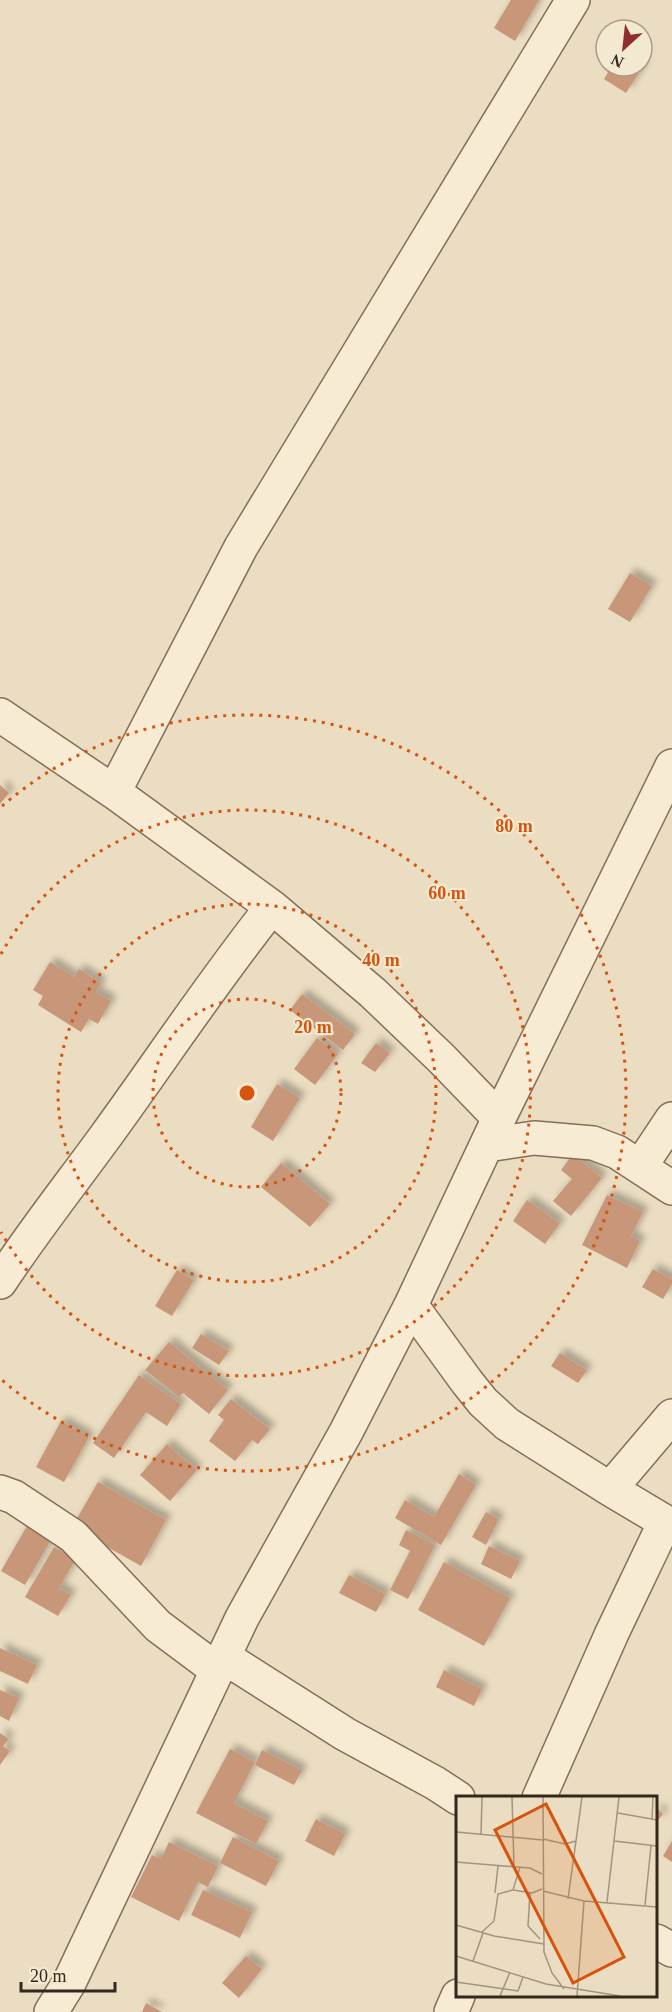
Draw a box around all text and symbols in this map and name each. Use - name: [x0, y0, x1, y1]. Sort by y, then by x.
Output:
- north arrow: [594, 18, 654, 78]
- text: N: [608, 51, 626, 71]
- text: 80 m: [495, 816, 533, 836]
- text: 60 m: [428, 883, 466, 903]
- text: 40 m: [362, 950, 400, 970]
- text: 20 m: [294, 1017, 332, 1037]
- centre of rings: [237, 1083, 257, 1103]
- inset map: [456, 1796, 657, 1997]
- scale bar: [21, 1955, 116, 1993]
- text: 20 m: [30, 1966, 67, 1986]

